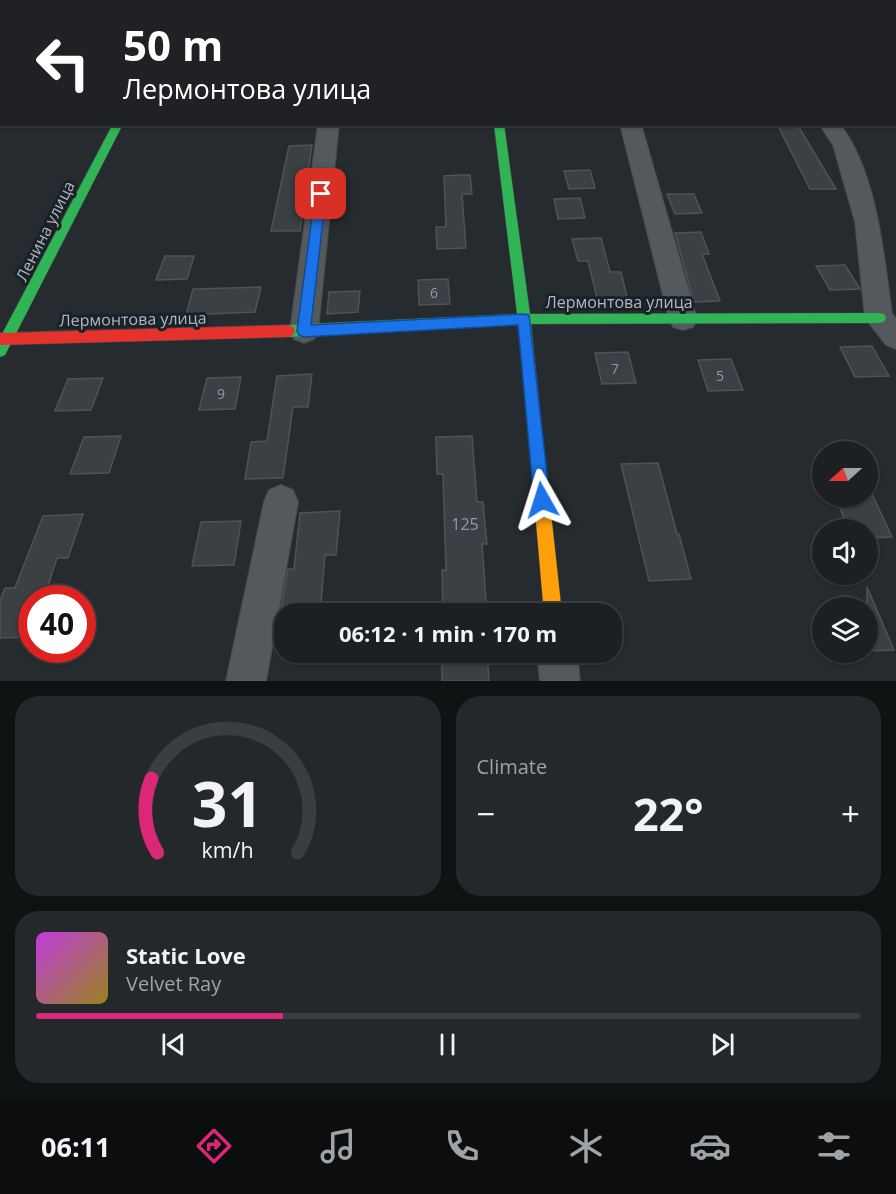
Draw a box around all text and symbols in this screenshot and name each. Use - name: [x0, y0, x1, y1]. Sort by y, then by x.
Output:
- text: 50 m: [123, 16, 223, 73]
- icon: left: [24, 24, 102, 102]
- text: Лермонтова улица: [123, 70, 371, 107]
- pin: [295, 168, 346, 219]
- street label: Ленина улица: [10, 177, 80, 285]
- icon: arrive: [304, 177, 337, 210]
- house number: 6: [430, 283, 438, 302]
- street label: Лермонтова улица: [545, 291, 693, 313]
- street label: Лермонтова улица: [59, 307, 207, 331]
- house number: 7: [611, 359, 619, 378]
- house number: 5: [716, 366, 724, 385]
- house number: 9: [217, 384, 225, 403]
- north arrow: [812, 441, 878, 507]
- map controls: [812, 441, 878, 663]
- position arrow: [510, 468, 574, 532]
- house number: 125: [451, 513, 479, 535]
- button: sound: [812, 519, 878, 585]
- speed limit sign: 40: [18, 585, 96, 663]
- button: layers: [812, 597, 878, 663]
- text: 06:12 · 1 min · 170 m: [339, 618, 557, 648]
- text: Climate: [477, 753, 547, 780]
- text: 31: [192, 760, 263, 845]
- text: 22°: [633, 783, 704, 844]
- text: −: [477, 791, 495, 836]
- text: +: [841, 791, 860, 836]
- text: km/h: [202, 835, 254, 864]
- text: Static Love: [126, 940, 246, 970]
- text: Velvet Ray: [126, 970, 221, 997]
- icon: previous: [157, 1028, 190, 1061]
- icon: pause: [431, 1028, 464, 1061]
- icon: next: [706, 1028, 739, 1061]
- icon: directions: [193, 1125, 235, 1167]
- icon: music: [317, 1125, 359, 1167]
- icon: phone: [441, 1125, 483, 1167]
- icon: climate: [565, 1125, 607, 1167]
- icon: car: [689, 1125, 731, 1167]
- icon: filters: [813, 1125, 855, 1167]
- text: 06:11: [41, 1128, 110, 1165]

